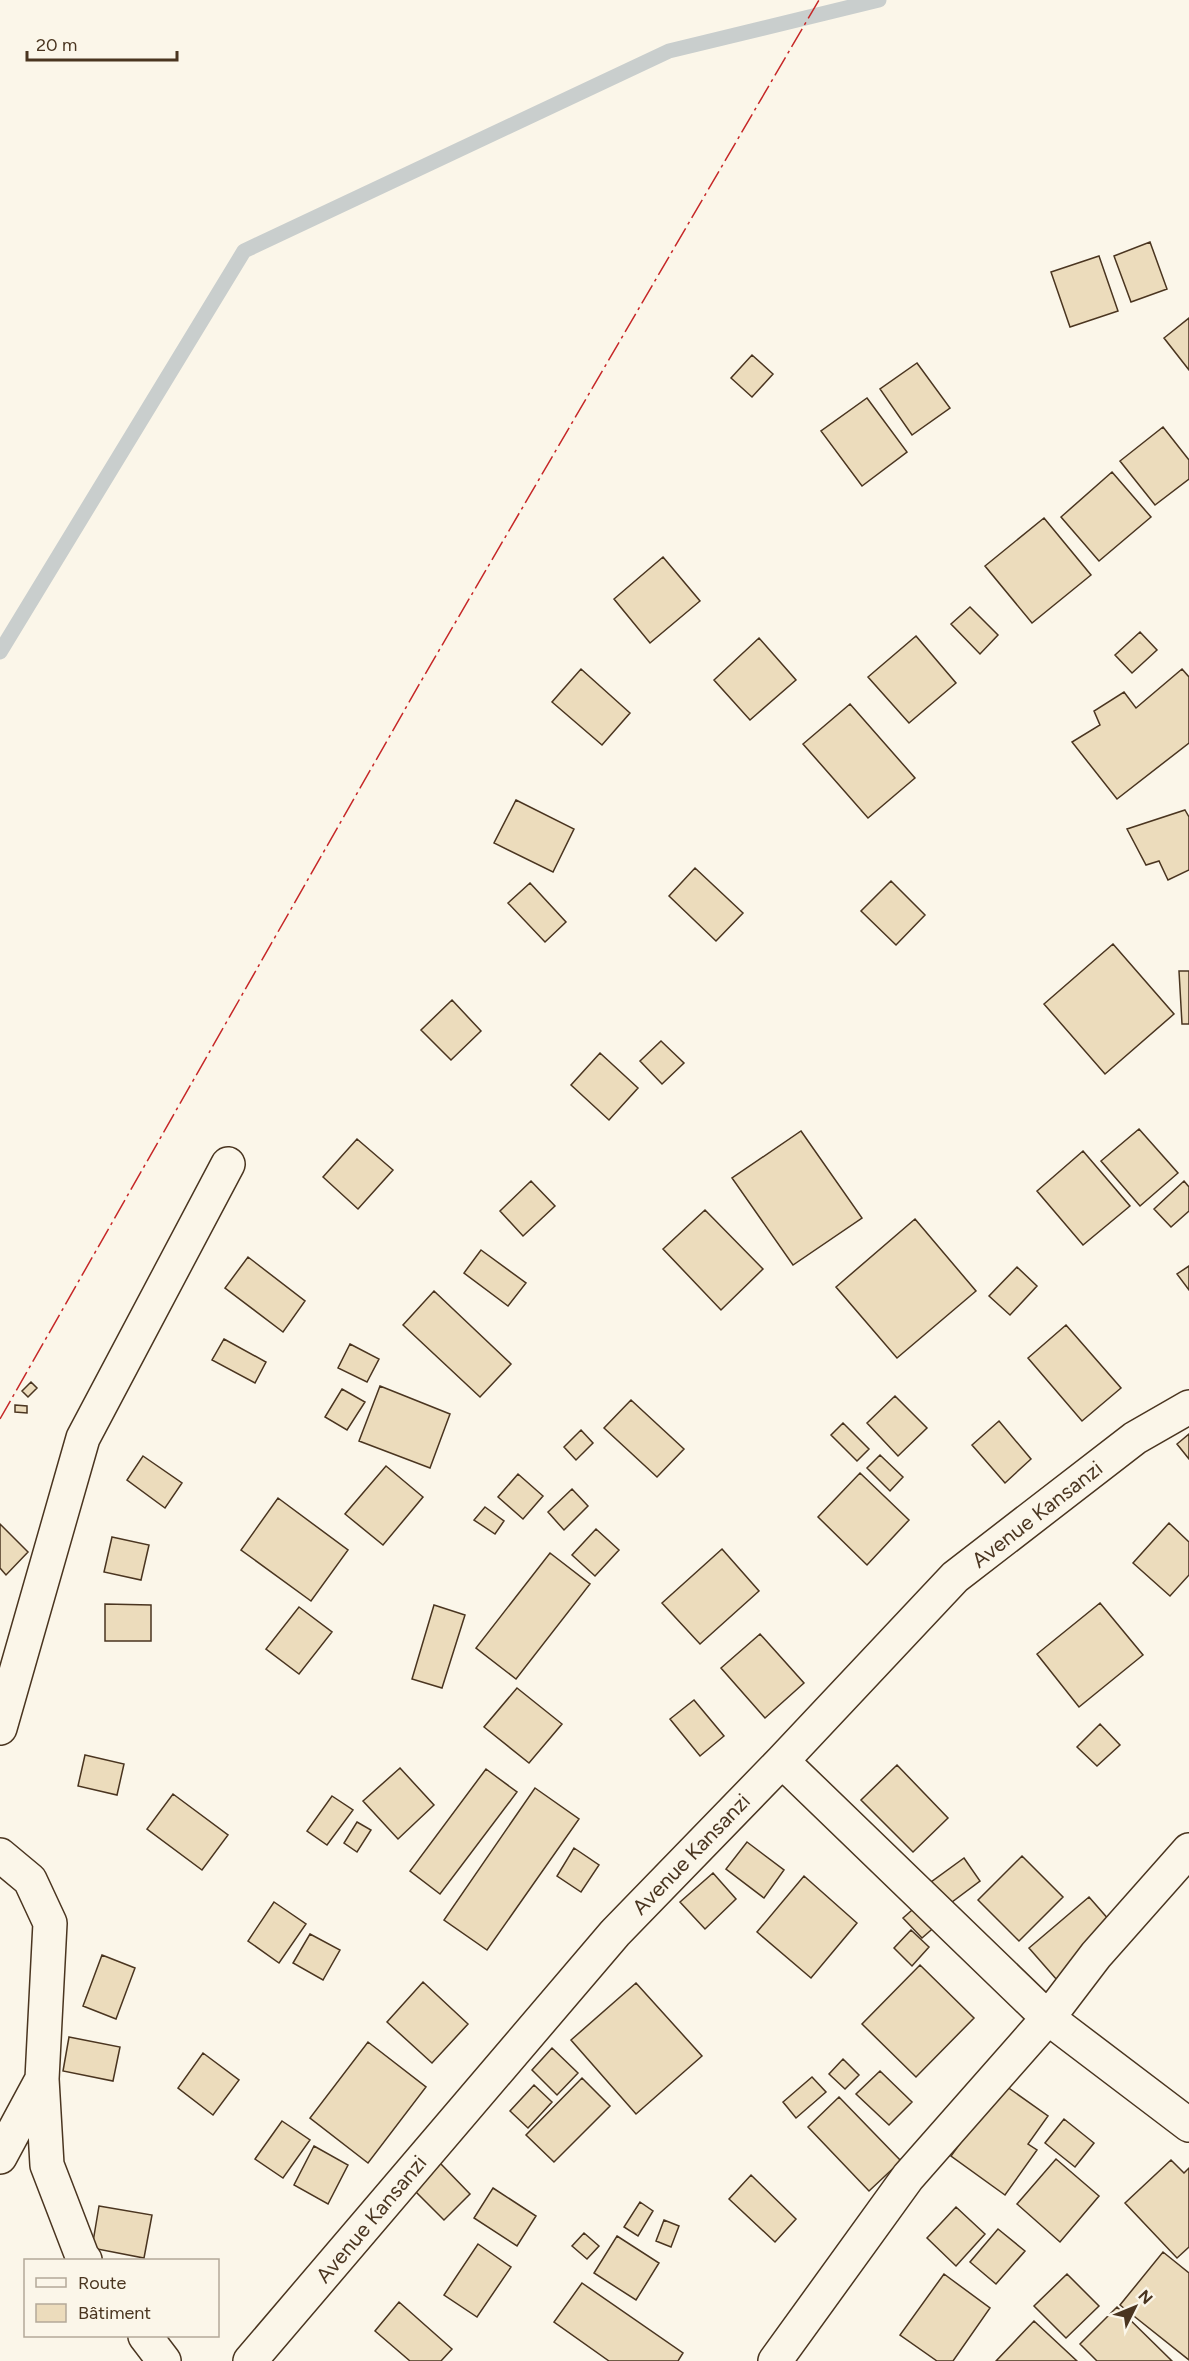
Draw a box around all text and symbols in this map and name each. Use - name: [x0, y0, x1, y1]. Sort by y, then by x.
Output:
- scale bar: [27, 24, 177, 62]
- text: 20 m: [36, 34, 77, 56]
- street label: Avenue Kansanzi: [967, 1455, 1107, 1573]
- street label: Avenue Kansanzi: [627, 1788, 755, 1920]
- street label: Avenue Kansanzi: [310, 2150, 432, 2288]
- legend: [24, 2259, 219, 2337]
- text: Route: [78, 2272, 127, 2294]
- north arrow: [1105, 2277, 1165, 2337]
- text: N: [1134, 2286, 1157, 2308]
- text: Bâtiment: [78, 2302, 151, 2324]

